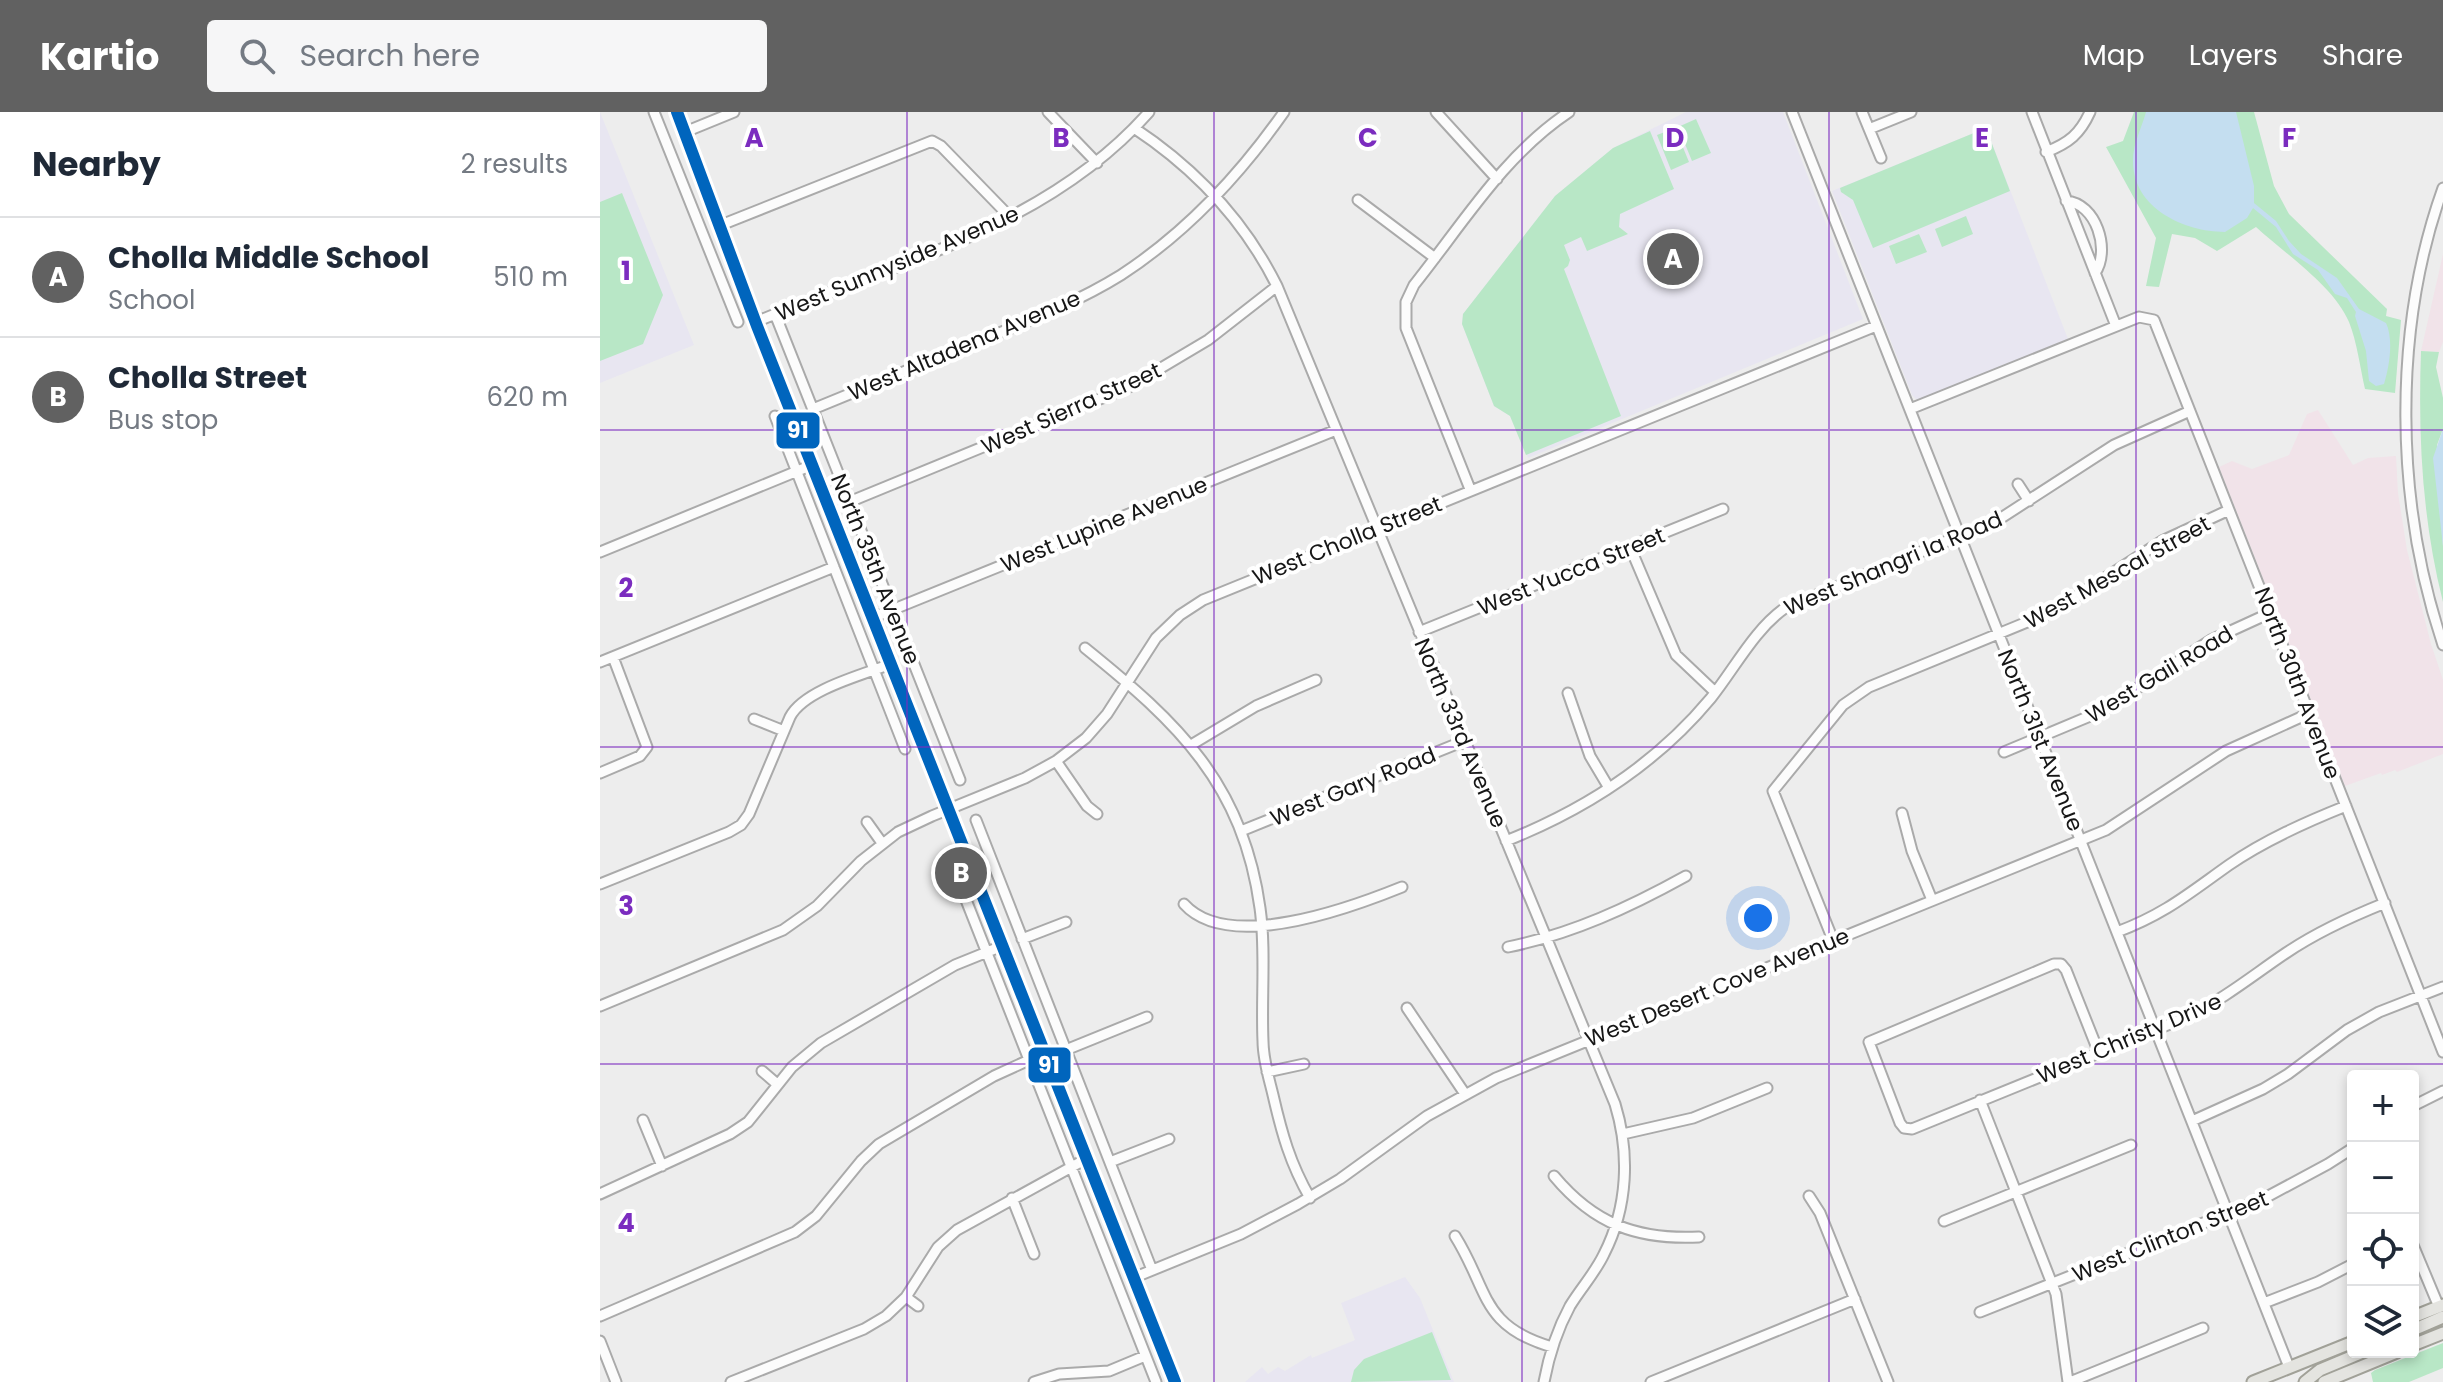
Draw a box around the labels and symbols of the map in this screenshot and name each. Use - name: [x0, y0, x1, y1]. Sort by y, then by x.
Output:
- text: A: [744, 120, 764, 156]
- text: B: [1052, 120, 1070, 156]
- text: C: [1358, 120, 1378, 156]
- text: D: [1666, 120, 1685, 156]
- text: E: [1975, 120, 1989, 156]
- text: F: [2282, 120, 2296, 156]
- street label: West Sunnyside Avenue: [771, 198, 1024, 329]
- pin: A: [1647, 229, 1699, 289]
- text: 1: [621, 253, 631, 289]
- street label: West Altadena Avenue: [843, 282, 1085, 408]
- street label: West Sierra Street: [976, 355, 1166, 462]
- line badge: 91: [775, 411, 821, 450]
- text: 91: [787, 415, 809, 446]
- street label: North 35th Avenue: [823, 469, 928, 669]
- street label: West Lupine Avenue: [996, 469, 1212, 580]
- street label: West Cholla Street: [1248, 488, 1446, 593]
- street label: West Shangri la Road: [1779, 503, 2007, 623]
- street label: West Mescal Street: [2019, 508, 2216, 637]
- street label: West Yucca Street: [1473, 520, 1669, 623]
- text: 2: [619, 570, 634, 606]
- street label: North 30th Avenue: [2247, 583, 2348, 784]
- street label: West Gail Road: [2080, 618, 2239, 731]
- street label: North 33rd Avenue: [1407, 634, 1515, 833]
- street label: North 31st Avenue: [1990, 645, 2091, 836]
- street label: West Gary Road: [1266, 739, 1441, 834]
- pin: B: [935, 843, 987, 903]
- text: 3: [618, 888, 634, 924]
- your location: [1738, 898, 1778, 938]
- street label: West Desert Cove Avenue: [1580, 920, 1854, 1055]
- street label: West Christy Drive: [2032, 985, 2226, 1091]
- line badge: 91: [1027, 1046, 1072, 1084]
- text: 91: [1038, 1050, 1060, 1081]
- street label: West Clinton Street: [2068, 1183, 2273, 1290]
- text: 4: [617, 1205, 635, 1241]

